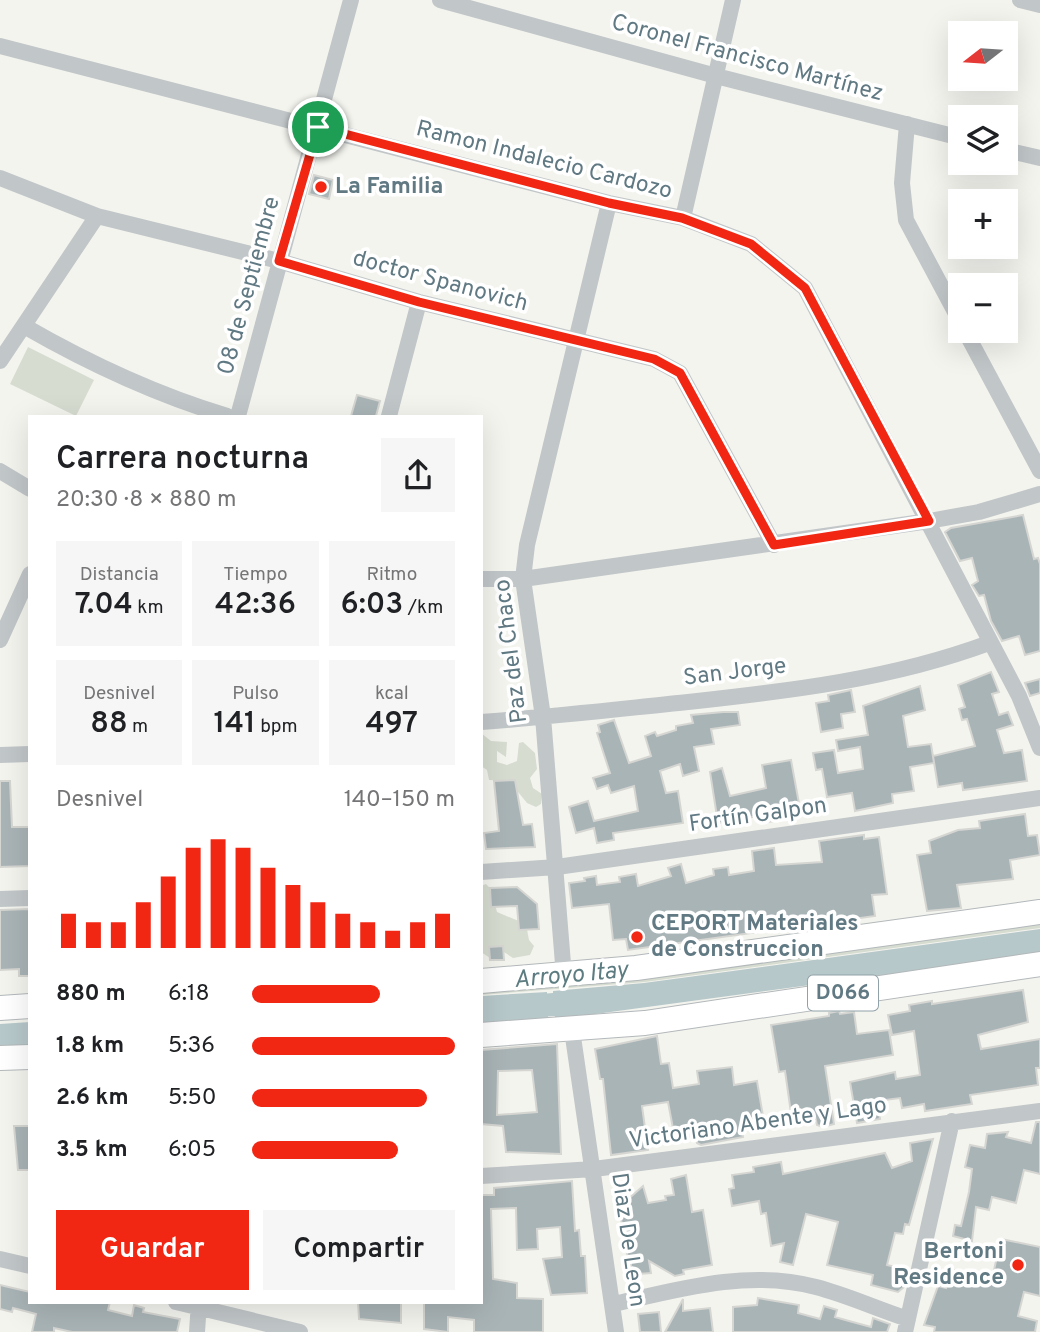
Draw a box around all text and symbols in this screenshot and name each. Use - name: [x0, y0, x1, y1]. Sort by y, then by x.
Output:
- street label: Coronel Francisco Martínez: [608, 9, 886, 109]
- north arrow: [948, 21, 1018, 91]
- map controls: [948, 21, 1018, 343]
- pin: [288, 97, 348, 157]
- button: layers: [948, 105, 1018, 175]
- icon: arrive: [299, 108, 337, 146]
- street label: Ramon Indalecio Cardozo: [413, 115, 675, 207]
- place label: La Familia: [335, 173, 443, 202]
- marker: La Familia: [313, 179, 329, 195]
- button: +: [948, 189, 1018, 259]
- street label: 08 de Septiembre: [212, 194, 288, 378]
- street label: doctor Spanovich: [349, 245, 531, 319]
- button: −: [948, 273, 1018, 343]
- button: share: [381, 438, 455, 512]
- text: Carrera nocturna: [56, 440, 309, 480]
- text: 20:30 · 8 × 880 m: [56, 486, 236, 515]
- text: Distancia: [80, 563, 159, 587]
- text: Tiempo: [223, 563, 288, 587]
- text: Ritmo: [366, 563, 417, 587]
- street label: Paz del Chaco: [489, 577, 535, 725]
- text: 7.04: [75, 587, 133, 624]
- text: 42:36: [215, 587, 296, 624]
- text: 6:03: [340, 587, 403, 624]
- text: km: [133, 596, 164, 620]
- text: /km: [403, 596, 443, 620]
- street label: San Jorge: [682, 652, 788, 694]
- text: Desnivel: [83, 682, 155, 706]
- text: Pulso: [232, 682, 279, 706]
- text: kcal: [375, 682, 409, 706]
- text: 88: [90, 706, 128, 743]
- text: 141: [213, 706, 256, 743]
- text: 497: [366, 706, 418, 743]
- text: m: [128, 715, 148, 739]
- text: bpm: [256, 715, 298, 739]
- text: Desnivel: [56, 786, 143, 815]
- text: 140–150 m: [344, 786, 455, 815]
- street label: Fortín Galpon: [687, 792, 829, 840]
- place label: CEPORT Materiales de Construccion: [651, 910, 859, 965]
- marker: CEPORT Materiales de Construccion: [629, 929, 645, 945]
- water label: Arroyo Itay: [513, 956, 631, 996]
- road number: D066: [808, 976, 878, 1010]
- text: 880 m: [56, 980, 126, 1009]
- text: 6:18: [168, 980, 210, 1009]
- text: 1.8 km: [56, 1032, 124, 1061]
- text: 5:36: [168, 1032, 215, 1061]
- text: 2.6 km: [56, 1084, 129, 1113]
- text: 5:50: [168, 1084, 216, 1113]
- street label: Victoriano Abente y Lago: [627, 1092, 889, 1156]
- text: 3.5 km: [56, 1136, 128, 1165]
- text: 6:05: [168, 1136, 216, 1165]
- street label: Diaz De Leon: [603, 1171, 651, 1309]
- button: Guardar: [56, 1210, 249, 1290]
- button: Compartir: [263, 1210, 455, 1290]
- place label: Bertoni Residence: [893, 1238, 1004, 1293]
- marker: Bertoni Residence: [1010, 1257, 1026, 1273]

